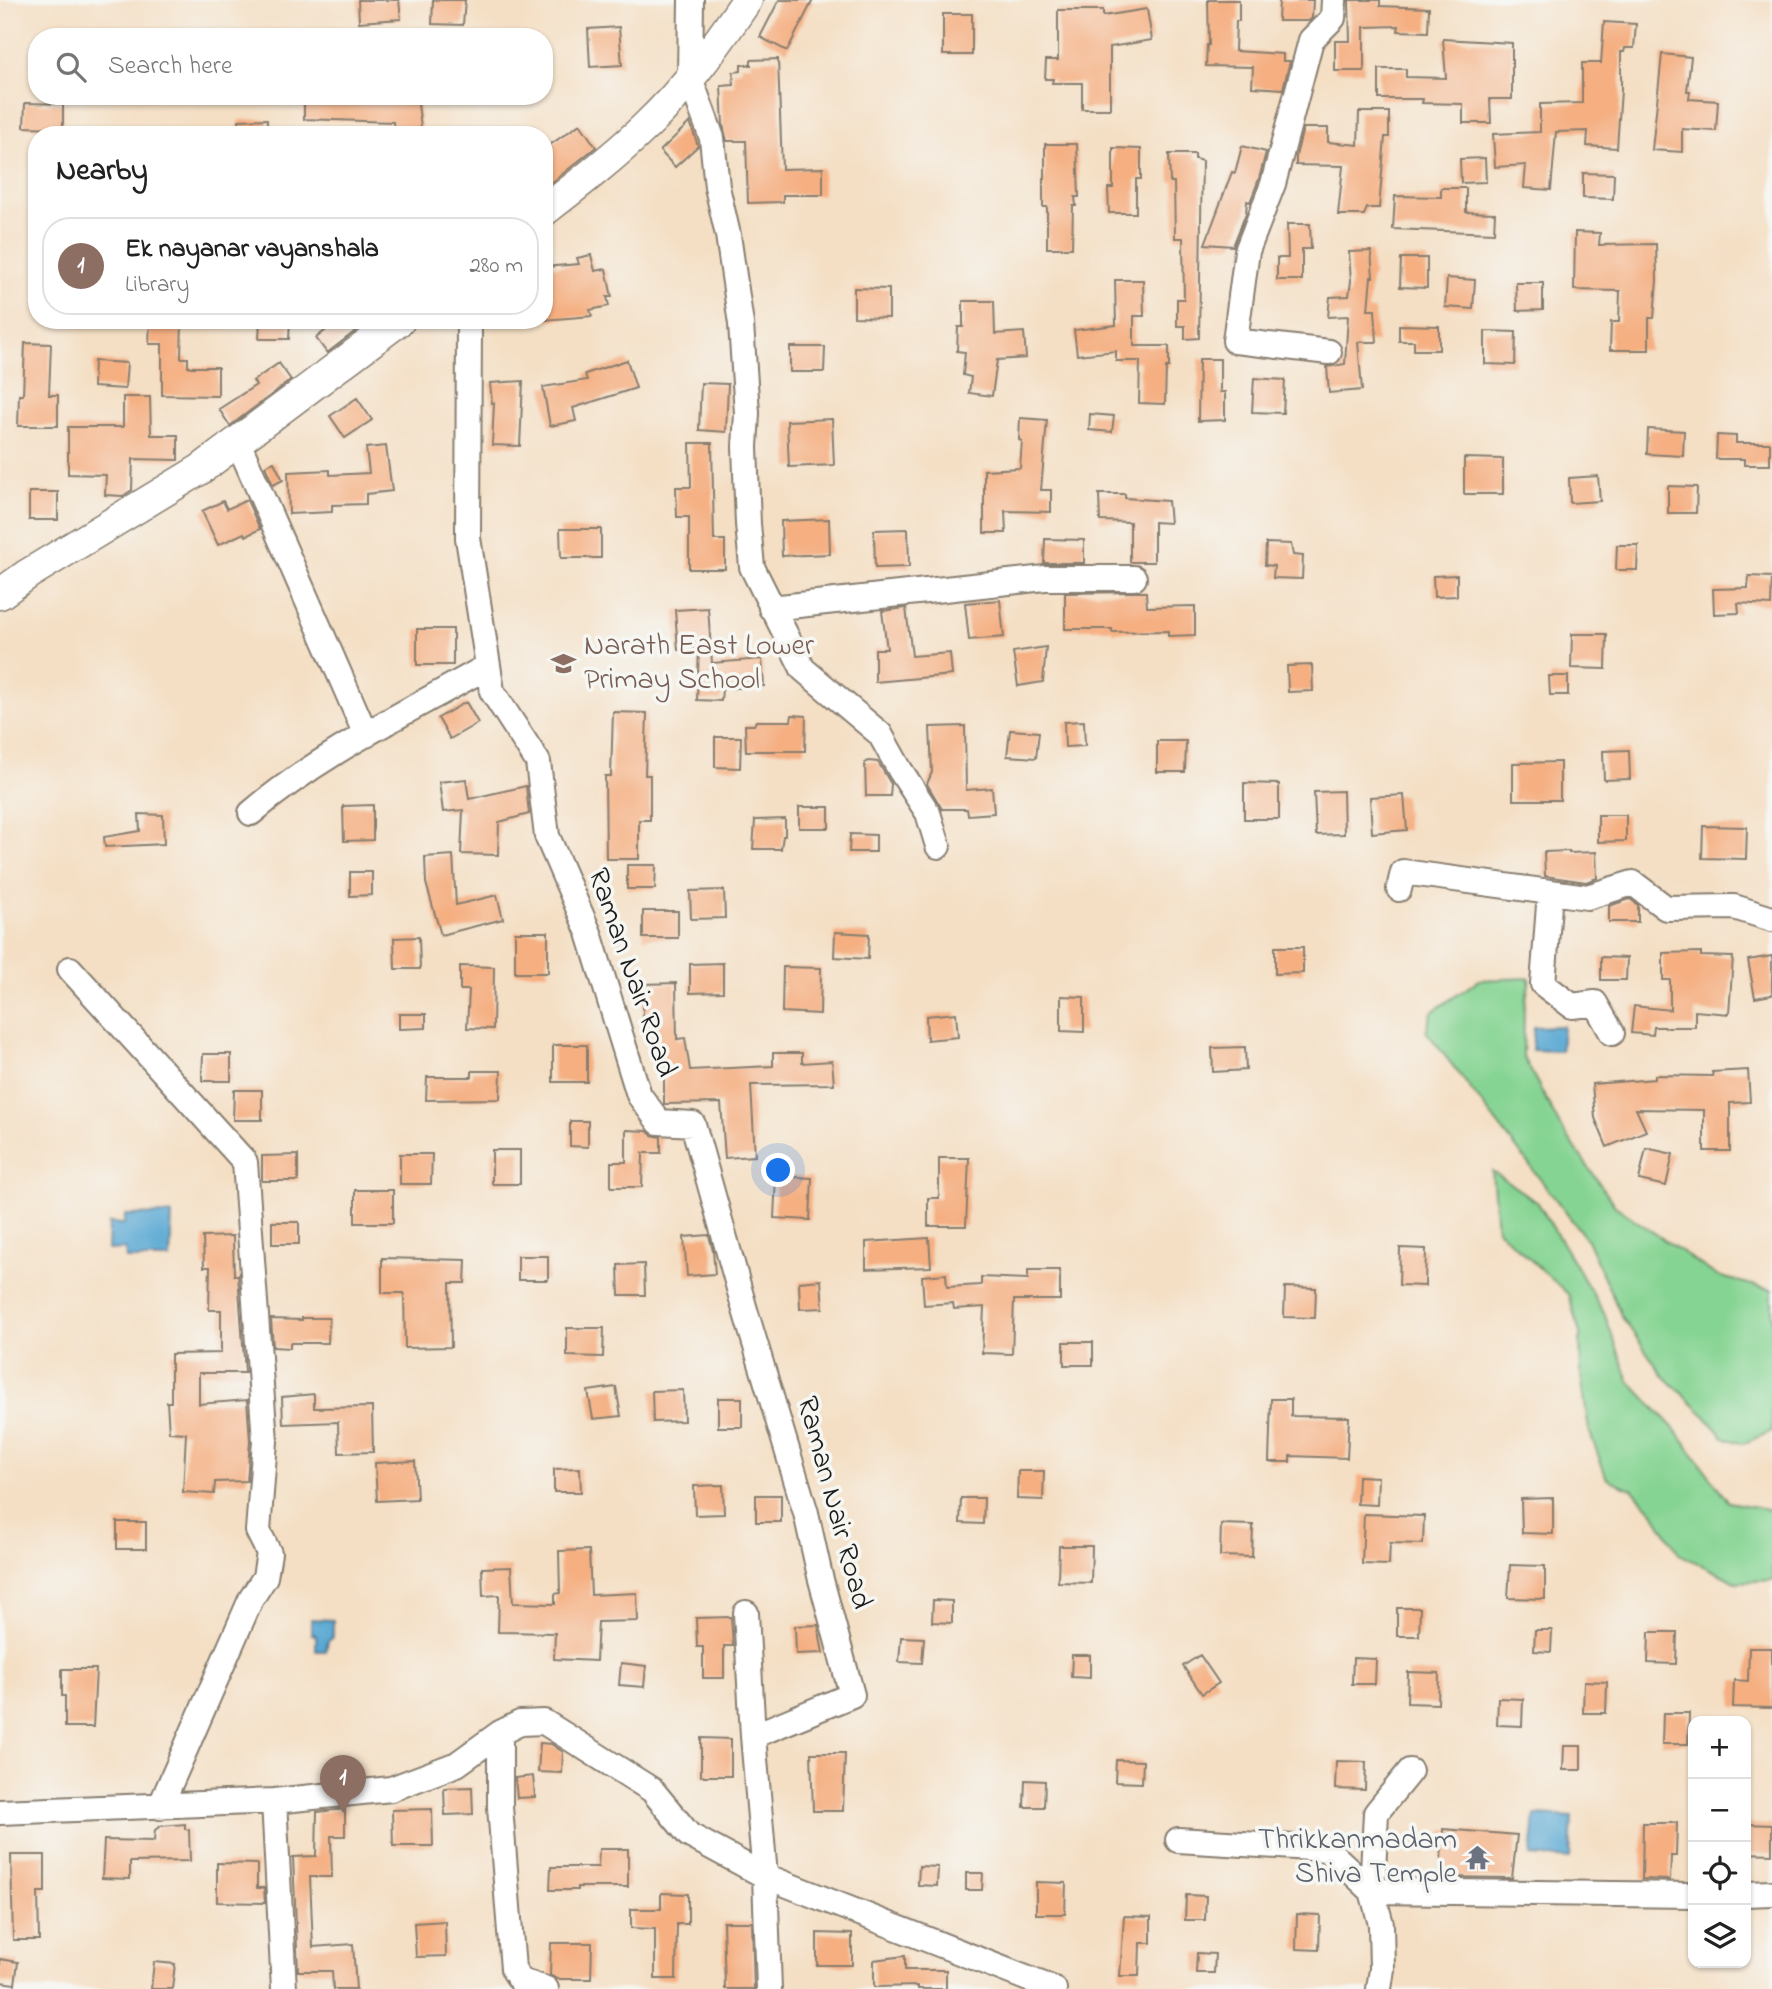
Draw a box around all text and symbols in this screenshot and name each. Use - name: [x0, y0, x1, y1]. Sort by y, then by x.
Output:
- search box: [28, 28, 553, 105]
- icon: search: [52, 48, 90, 86]
- text: Search here: [108, 48, 233, 86]
- text: Nearby: [56, 150, 148, 194]
- text: Ek nayanar vayanshala: [125, 231, 379, 269]
- text: 1: [77, 250, 85, 283]
- text: 280 m: [469, 250, 523, 283]
- text: Library: [125, 269, 189, 302]
- place label: Narath East Lower Primay School: [584, 625, 815, 703]
- school or university icon: Narath East Lower Primay School: [550, 650, 578, 678]
- street label: Raman Nair Road: [575, 863, 687, 1084]
- your location: [761, 1153, 795, 1187]
- street label: Raman Nair Road: [783, 1392, 883, 1614]
- map controls: [1688, 1716, 1751, 1968]
- button: +: [1688, 1716, 1751, 1779]
- pin: 1: [320, 1755, 366, 1813]
- button: −: [1688, 1779, 1751, 1842]
- place label: Thrikkanmadam Shiva Temple: [1258, 1819, 1458, 1897]
- button: locate: [1688, 1842, 1751, 1905]
- temple icon: Thrikkanmadam Shiva Temple: [1463, 1844, 1491, 1872]
- button: layers: [1688, 1905, 1751, 1968]

